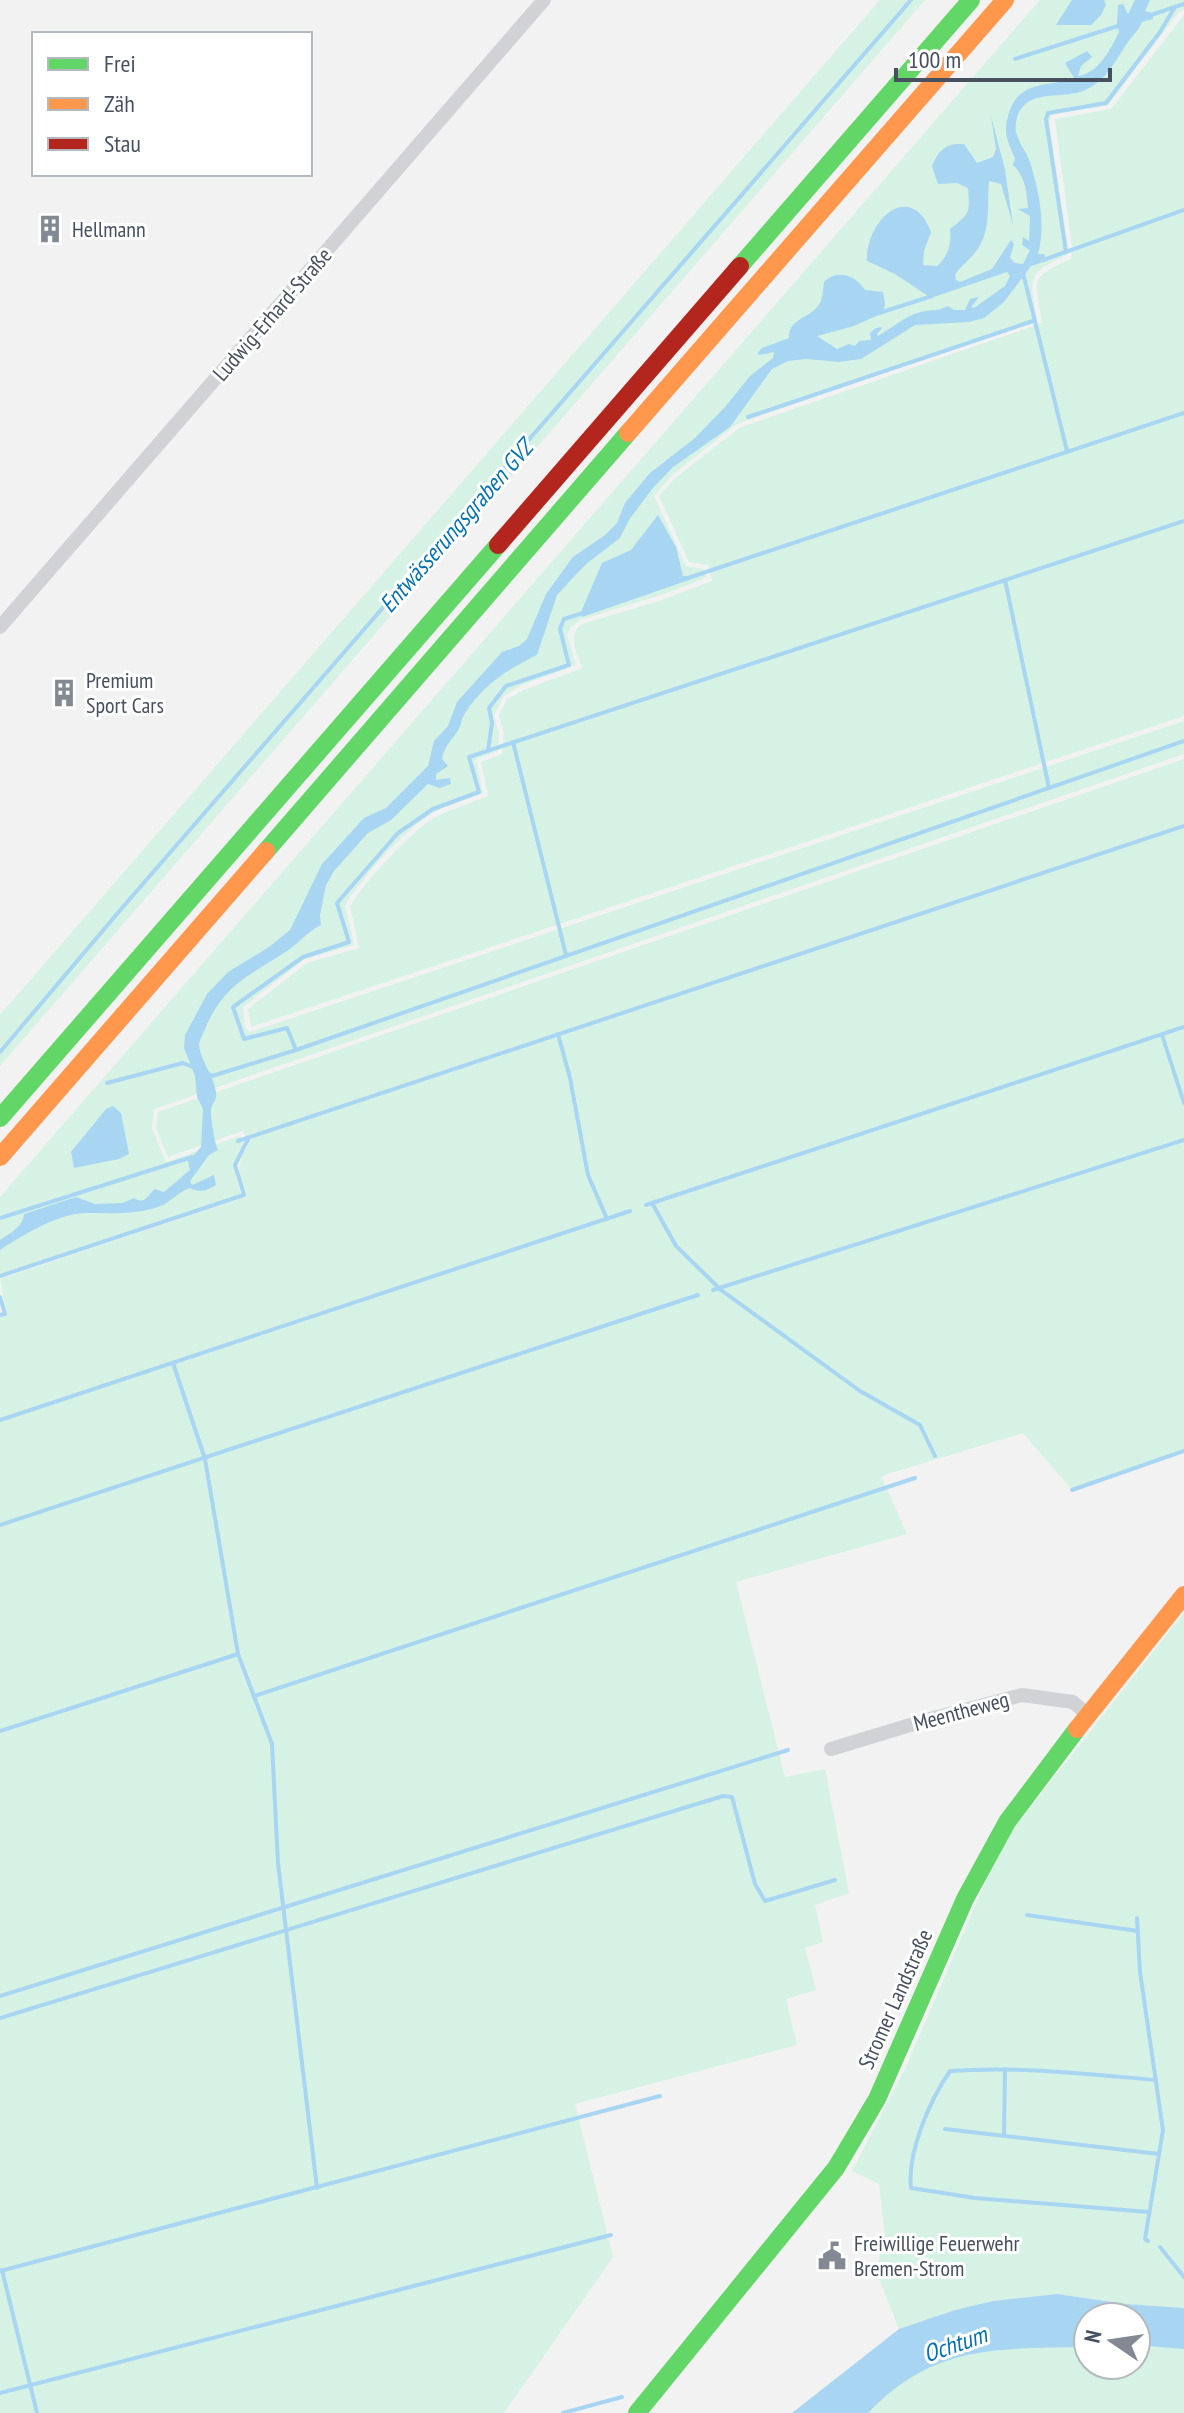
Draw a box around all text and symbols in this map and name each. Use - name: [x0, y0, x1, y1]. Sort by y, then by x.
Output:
- legend: [32, 32, 312, 176]
- scale bar: [896, 32, 1110, 82]
- text: 100 m: [908, 44, 961, 75]
- text: Frei: [104, 48, 136, 79]
- text: Zäh: [104, 88, 135, 119]
- text: Stau: [104, 128, 141, 159]
- building icon: Hellmann: [35, 214, 65, 244]
- place label: Hellmann: [72, 215, 146, 243]
- street label: Ludwig-Erhard-Straße: [206, 242, 338, 386]
- water label: Entwässerungsgraben GVZ: [372, 430, 542, 619]
- place label: Premium Sport Cars: [86, 666, 164, 719]
- building icon: Premium Sport Cars: [49, 678, 79, 708]
- street label: Meentheweg: [910, 1685, 1012, 1737]
- street label: Stromer Landstraße: [852, 1925, 938, 2073]
- place label: Freiwillige Feuerwehr Bremen-Strom: [854, 2229, 1019, 2282]
- public building icon: Freiwillige Feuerwehr Bremen-Strom: [817, 2241, 847, 2271]
- north arrow: [1072, 2301, 1152, 2381]
- water label: Ochtum: [919, 2318, 992, 2369]
- text: N: [1078, 2328, 1107, 2345]

